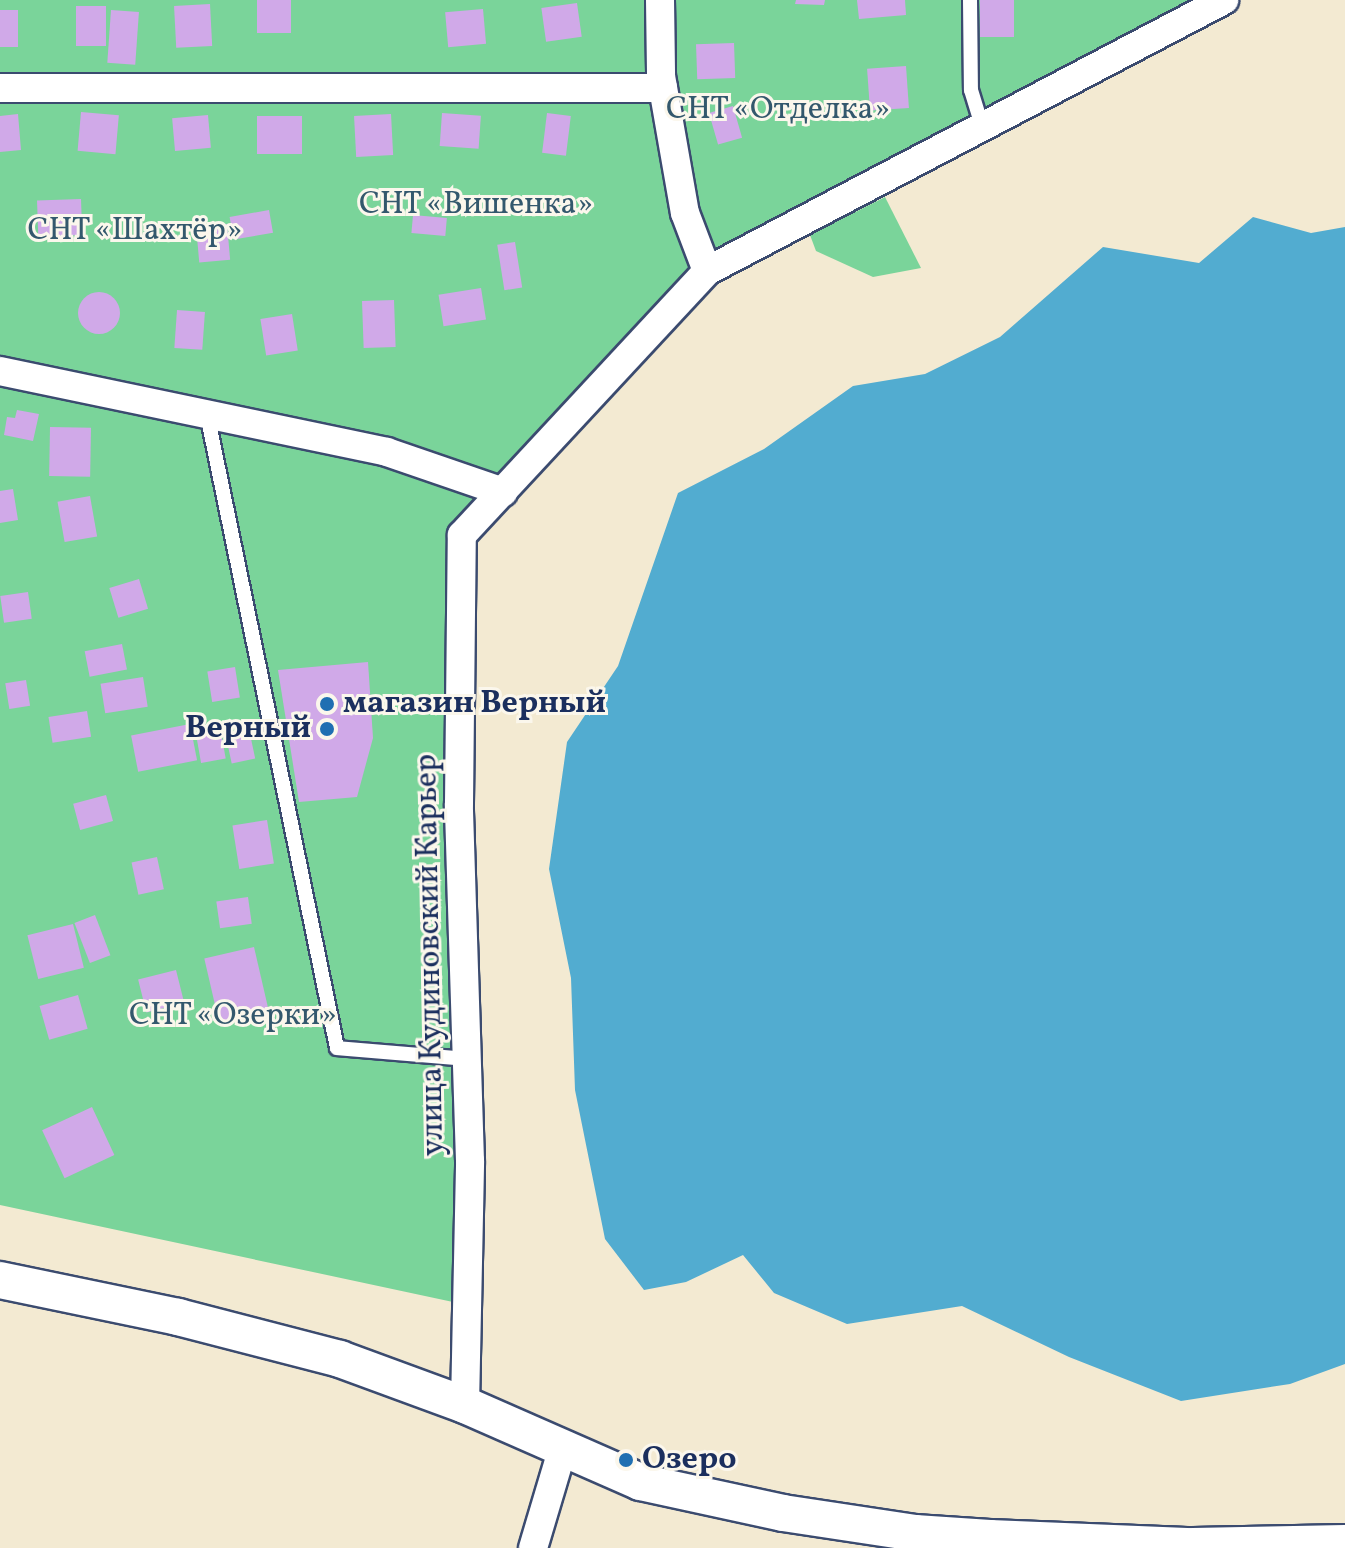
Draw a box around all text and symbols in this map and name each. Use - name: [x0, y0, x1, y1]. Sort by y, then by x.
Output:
- park label: СНТ «Отделка»: [665, 91, 891, 129]
- park label: СНТ «Вишенка»: [358, 186, 594, 224]
- park label: СНТ «Шахтёр»: [27, 212, 243, 250]
- place label: магазин Верный: [343, 685, 606, 723]
- marker: магазин Верный: [318, 695, 336, 713]
- place label: Верный: [185, 710, 311, 748]
- marker: Верный: [318, 720, 336, 738]
- street label: улица Кудиновский Карьер: [408, 753, 454, 1157]
- park label: СНТ «Озерки»: [128, 997, 338, 1035]
- place label: Озеро: [642, 1441, 736, 1479]
- marker: Озеро: [617, 1451, 635, 1469]

